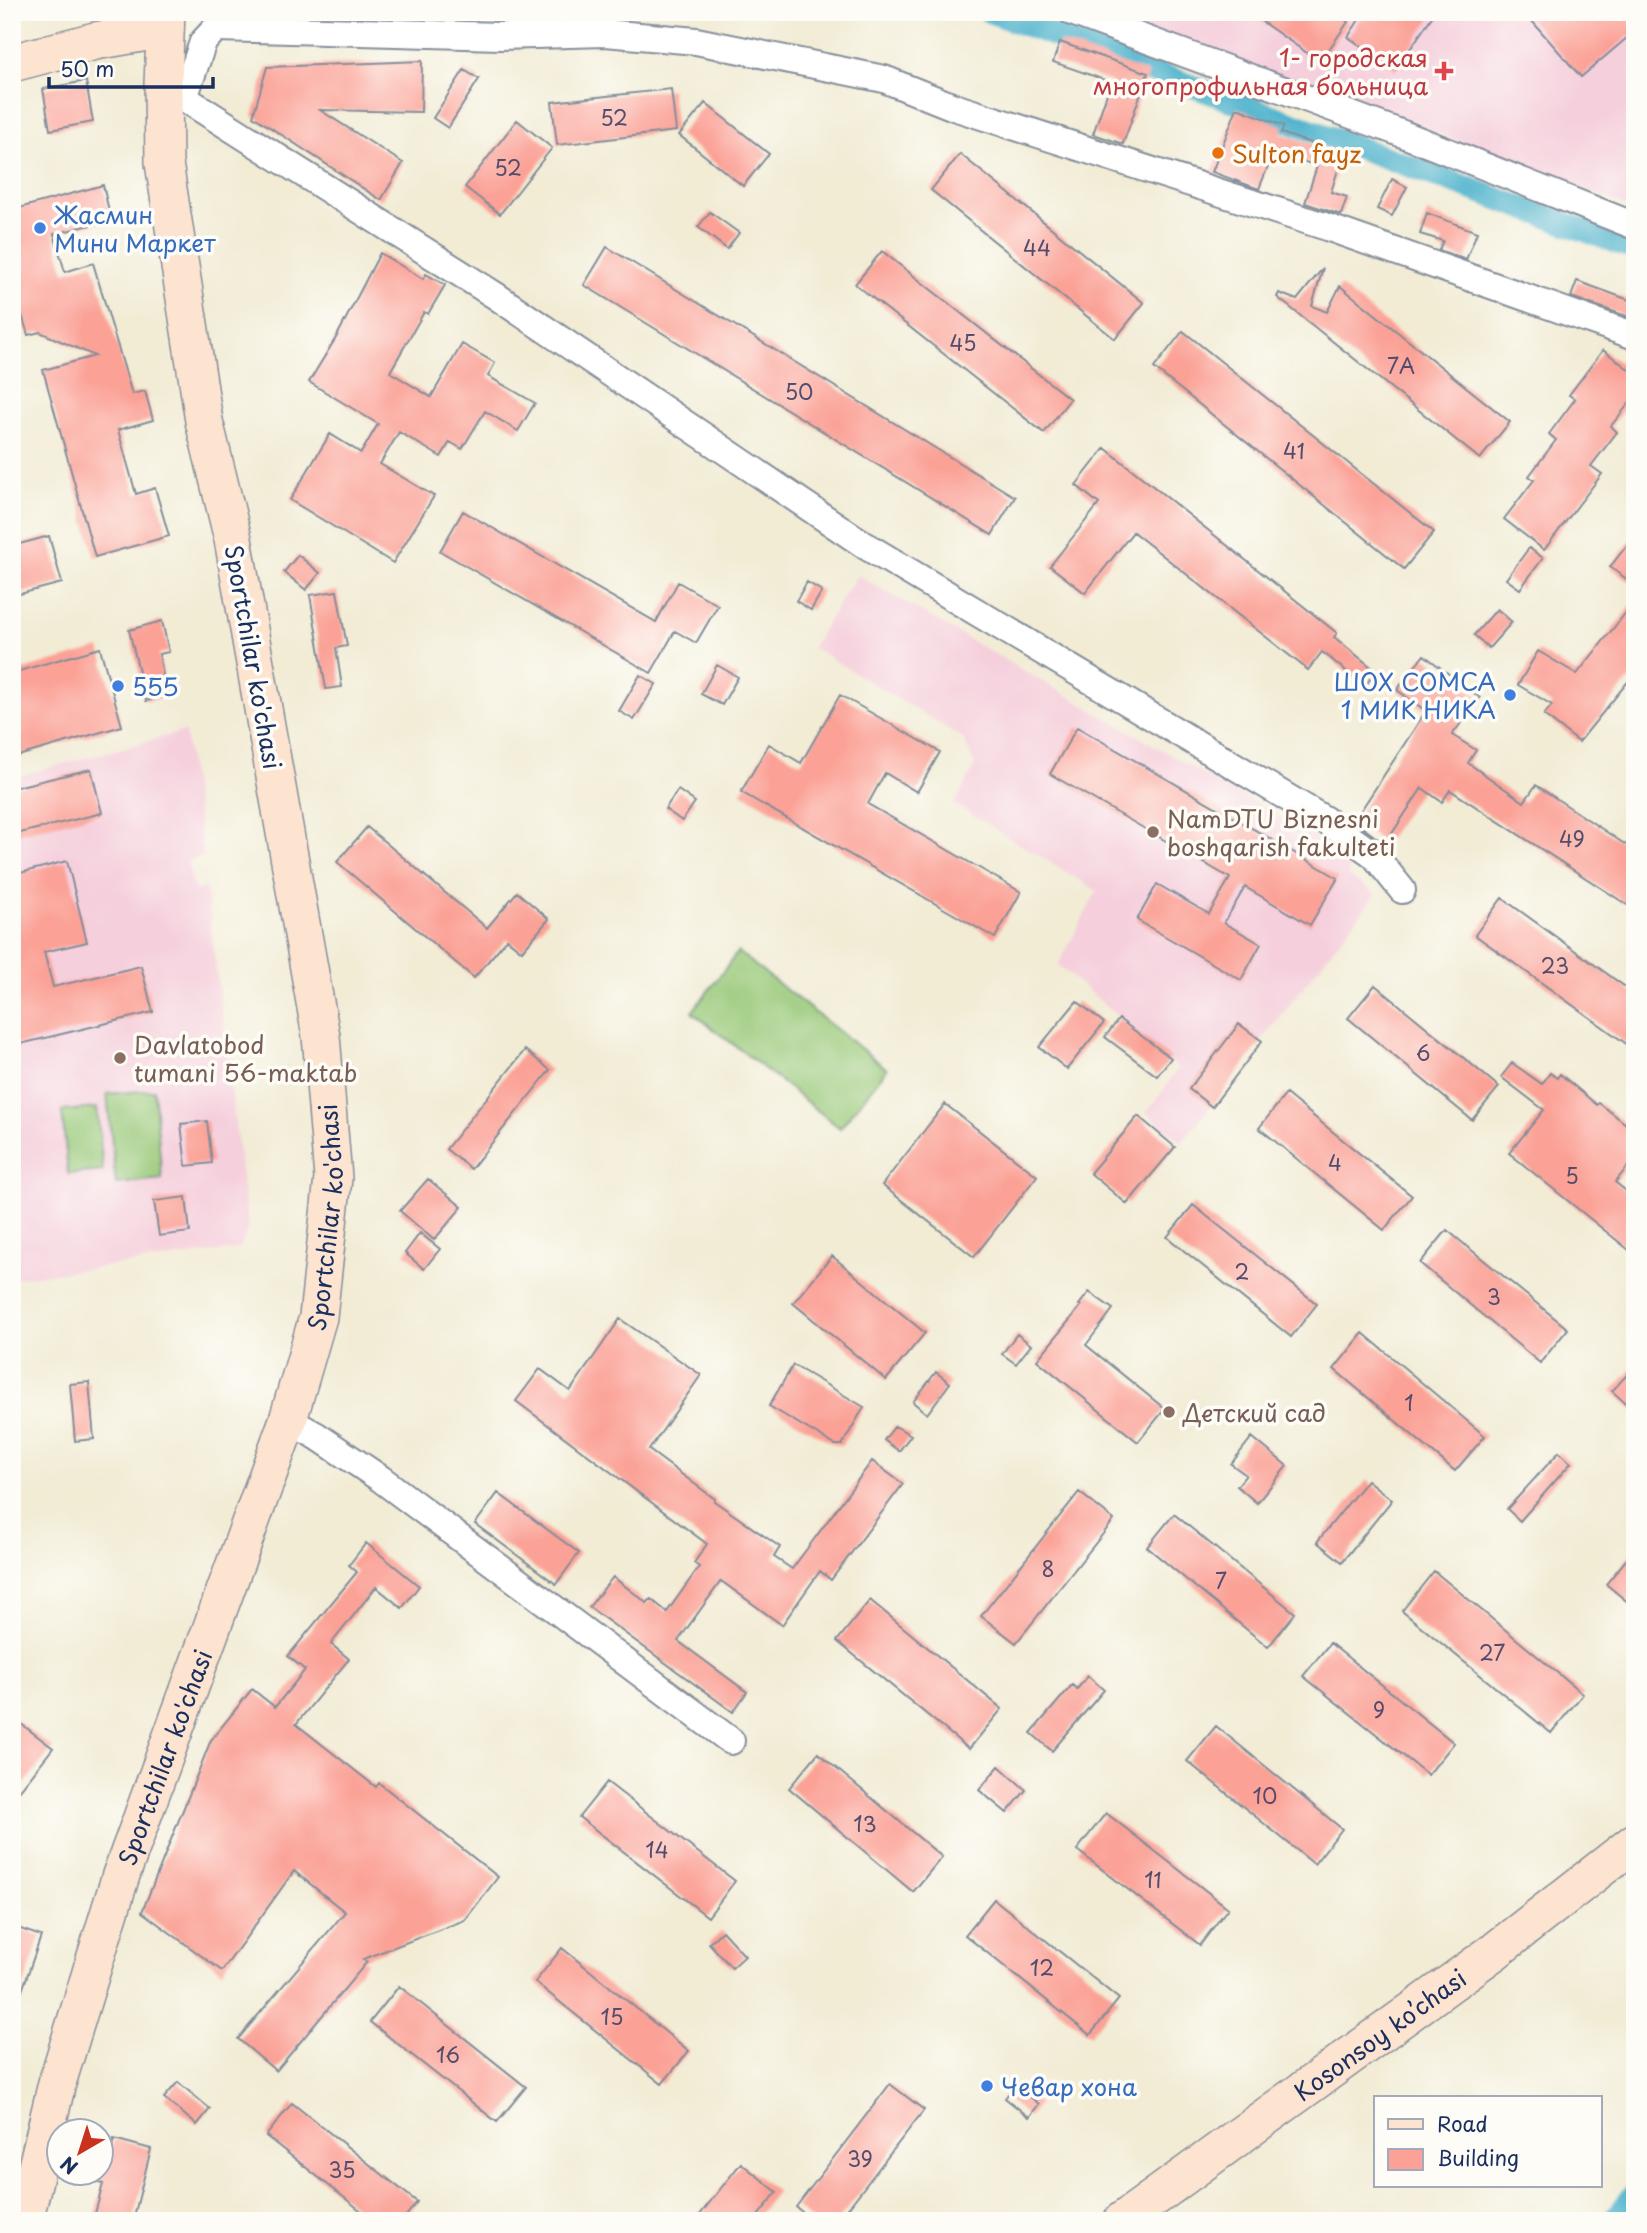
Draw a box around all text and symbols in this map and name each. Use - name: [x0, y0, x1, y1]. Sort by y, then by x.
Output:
- place label: 1- городская многопрофильная больница: [1093, 39, 1428, 103]
- scale bar: [49, 46, 214, 90]
- text: 50 m: [60, 52, 114, 84]
- marker: 1- городская многопрофильная больница: [1434, 61, 1454, 81]
- house number: 52: [600, 101, 628, 133]
- place label: Sulton fayz: [1232, 135, 1361, 171]
- marker: Sulton fayz: [1210, 145, 1226, 161]
- house number: 52: [494, 151, 522, 183]
- place label: Жасмин Мини Маркет: [53, 196, 216, 260]
- marker: Жасмин Мини Маркет: [32, 220, 48, 236]
- house number: 44: [1023, 231, 1051, 263]
- house number: 45: [950, 326, 976, 358]
- house number: 7А: [1387, 349, 1415, 381]
- house number: 50: [785, 375, 813, 407]
- house number: 41: [1283, 434, 1305, 466]
- street label: Sportchilar ko'chasi: [217, 542, 291, 772]
- place label: ШОХ СОМСА 1 МИК НИКА: [1334, 663, 1496, 727]
- place label: 555: [132, 668, 179, 704]
- marker: 555: [110, 678, 126, 694]
- marker: ШОХ СОМСА 1 МИК НИКА: [1502, 687, 1518, 703]
- place label: NamDTU Biznesni boshqarish fakulteti: [1167, 800, 1396, 864]
- house number: 49: [1559, 822, 1585, 854]
- marker: NamDTU Biznesni boshqarish fakulteti: [1145, 824, 1161, 840]
- house number: 23: [1541, 949, 1569, 981]
- place label: Davlatobod tumani 56-maktab: [134, 1026, 357, 1090]
- house number: 6: [1416, 1036, 1430, 1068]
- marker: Davlatobod tumani 56-maktab: [112, 1050, 128, 1066]
- street label: Sportchilar ko'chasi: [297, 1102, 351, 1335]
- house number: 4: [1328, 1146, 1342, 1178]
- house number: 5: [1565, 1159, 1579, 1191]
- house number: 2: [1235, 1255, 1249, 1287]
- house number: 3: [1487, 1280, 1501, 1312]
- house number: 1: [1404, 1386, 1414, 1418]
- place label: Детский сад: [1182, 1394, 1326, 1430]
- marker: Детский сад: [1161, 1404, 1177, 1420]
- house number: 8: [1041, 1552, 1055, 1584]
- house number: 7: [1215, 1564, 1227, 1596]
- house number: 27: [1479, 1636, 1505, 1668]
- street label: Sportchilar ko'chasi: [108, 1644, 220, 1870]
- house number: 9: [1373, 1693, 1385, 1725]
- house number: 10: [1253, 1779, 1277, 1811]
- house number: 13: [853, 1807, 877, 1839]
- house number: 14: [645, 1833, 669, 1865]
- house number: 11: [1144, 1863, 1162, 1895]
- house number: 12: [1030, 1951, 1054, 1983]
- street label: Kosonsoy ko’chasi: [1286, 1960, 1473, 2109]
- house number: 15: [601, 2000, 623, 2032]
- house number: 16: [436, 2038, 460, 2070]
- place label: Чевар хона: [1001, 2068, 1137, 2104]
- marker: Чевар хона: [979, 2078, 995, 2094]
- legend: [1374, 2096, 1602, 2188]
- text: Road: [1437, 2107, 1488, 2139]
- north arrow: [46, 2118, 116, 2188]
- text: Building: [1437, 2141, 1519, 2173]
- house number: 39: [847, 2142, 873, 2174]
- text: N: [54, 2150, 83, 2182]
- house number: 35: [329, 2153, 355, 2185]

